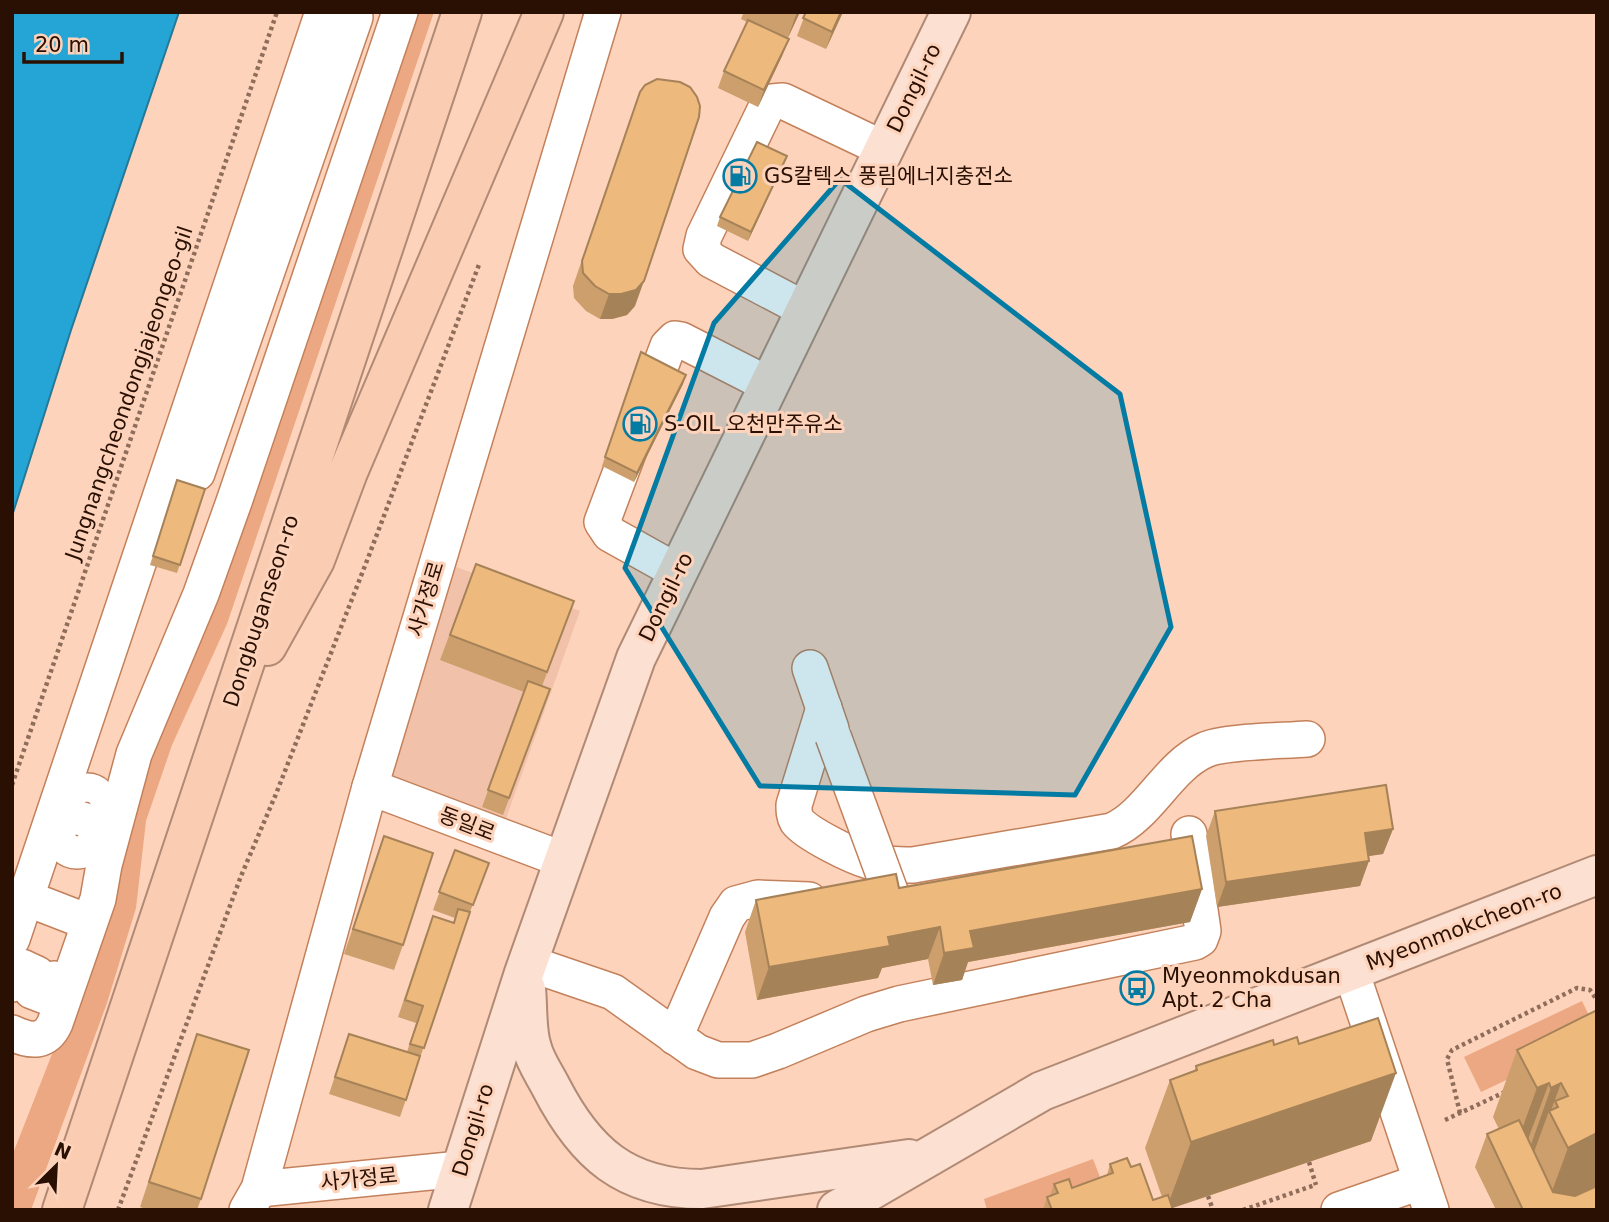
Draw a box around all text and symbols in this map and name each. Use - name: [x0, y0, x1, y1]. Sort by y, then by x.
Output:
- scale bar: [24, 21, 122, 65]
- text: 20 m: [35, 33, 89, 57]
- street label: Dongil-ro: [882, 40, 946, 136]
- fuel station icon: GS칼텍스 풍림에너지충전소: [721, 157, 759, 195]
- place label: GS칼텍스 풍림에너지충전소: [764, 164, 1013, 188]
- street label: Jungnangcheondongjajeongeo-gil: [60, 223, 198, 565]
- fuel station icon: S-OIL 오천만주유소: [621, 405, 659, 443]
- place label: S-OIL 오천만주유소: [664, 412, 843, 436]
- street label: Dongbuganseon-ro: [219, 512, 303, 710]
- street label: Dongil-ro: [634, 549, 698, 645]
- street label: 사가정로: [403, 559, 449, 639]
- street label: 동일로: [436, 802, 498, 846]
- street label: Myeonmokcheon-ro: [1363, 879, 1565, 975]
- place label: Myeonmokdusan Apt. 2 Cha: [1162, 964, 1341, 1012]
- bus stop icon: Myeonmokdusan Apt. 2 Cha: [1118, 969, 1156, 1007]
- street label: Dongil-ro: [447, 1081, 499, 1179]
- north arrow: [21, 1131, 91, 1201]
- text: N: [51, 1137, 75, 1164]
- street label: 사가정로: [319, 1163, 399, 1195]

